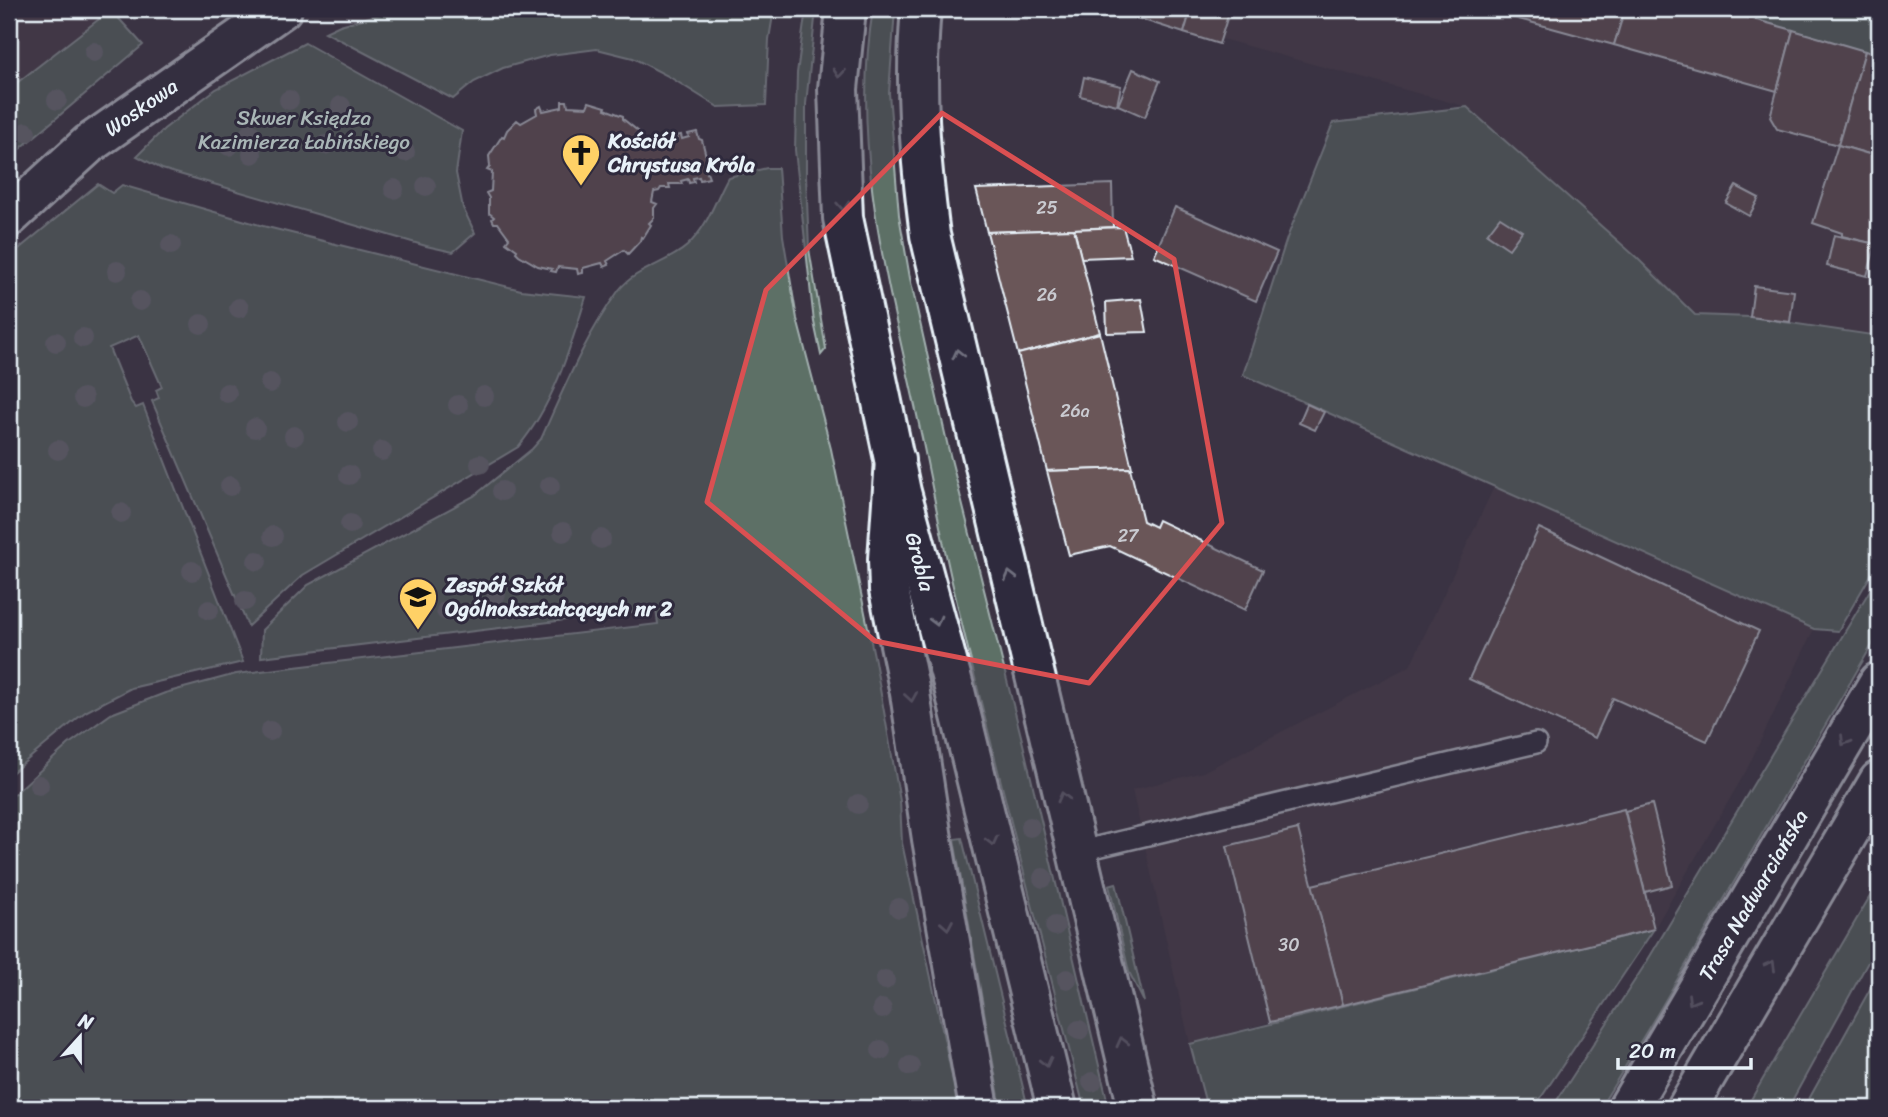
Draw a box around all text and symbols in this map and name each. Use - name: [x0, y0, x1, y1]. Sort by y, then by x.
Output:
- street label: Woskowa: [96, 68, 187, 147]
- one-way arrow: [832, 68, 847, 79]
- park label: Skwer Księdza Kazimierza Łabińskiego: [198, 99, 410, 161]
- place label: Kościół Chrystusa Króla: [607, 122, 755, 184]
- church icon: Kościół Chrystusa Króla: [560, 132, 602, 187]
- house number: 25: [1036, 192, 1058, 224]
- one-way arrow: [835, 201, 850, 212]
- house number: 26: [1037, 279, 1057, 311]
- one-way arrow: [951, 348, 966, 360]
- house number: 26a: [1060, 395, 1090, 427]
- house number: 27: [1118, 520, 1140, 552]
- street label: Grobla: [894, 528, 946, 596]
- place label: Zespół Szkół Ogólnokształcących nr 2: [444, 566, 672, 628]
- one-way arrow: [1003, 570, 1018, 582]
- school or university icon: Zespół Szkół Ogólnokształcących nr 2: [397, 576, 439, 631]
- one-way arrow: [928, 614, 942, 626]
- one-way arrow: [903, 691, 918, 703]
- one-way arrow: [1840, 733, 1853, 746]
- one-way arrow: [1057, 791, 1071, 803]
- street label: Trasa Nadwarciańska: [1688, 801, 1819, 989]
- one-way arrow: [984, 835, 998, 847]
- one-way arrow: [939, 919, 954, 931]
- house number: 30: [1278, 929, 1300, 961]
- one-way arrow: [1763, 959, 1776, 972]
- one-way arrow: [1687, 992, 1700, 1005]
- north arrow: [46, 1002, 116, 1072]
- text: N: [73, 1003, 99, 1040]
- scale bar: [1618, 1026, 1752, 1070]
- text: 20 m: [1629, 1032, 1676, 1070]
- one-way arrow: [1116, 1036, 1130, 1048]
- one-way arrow: [1037, 1056, 1052, 1068]

